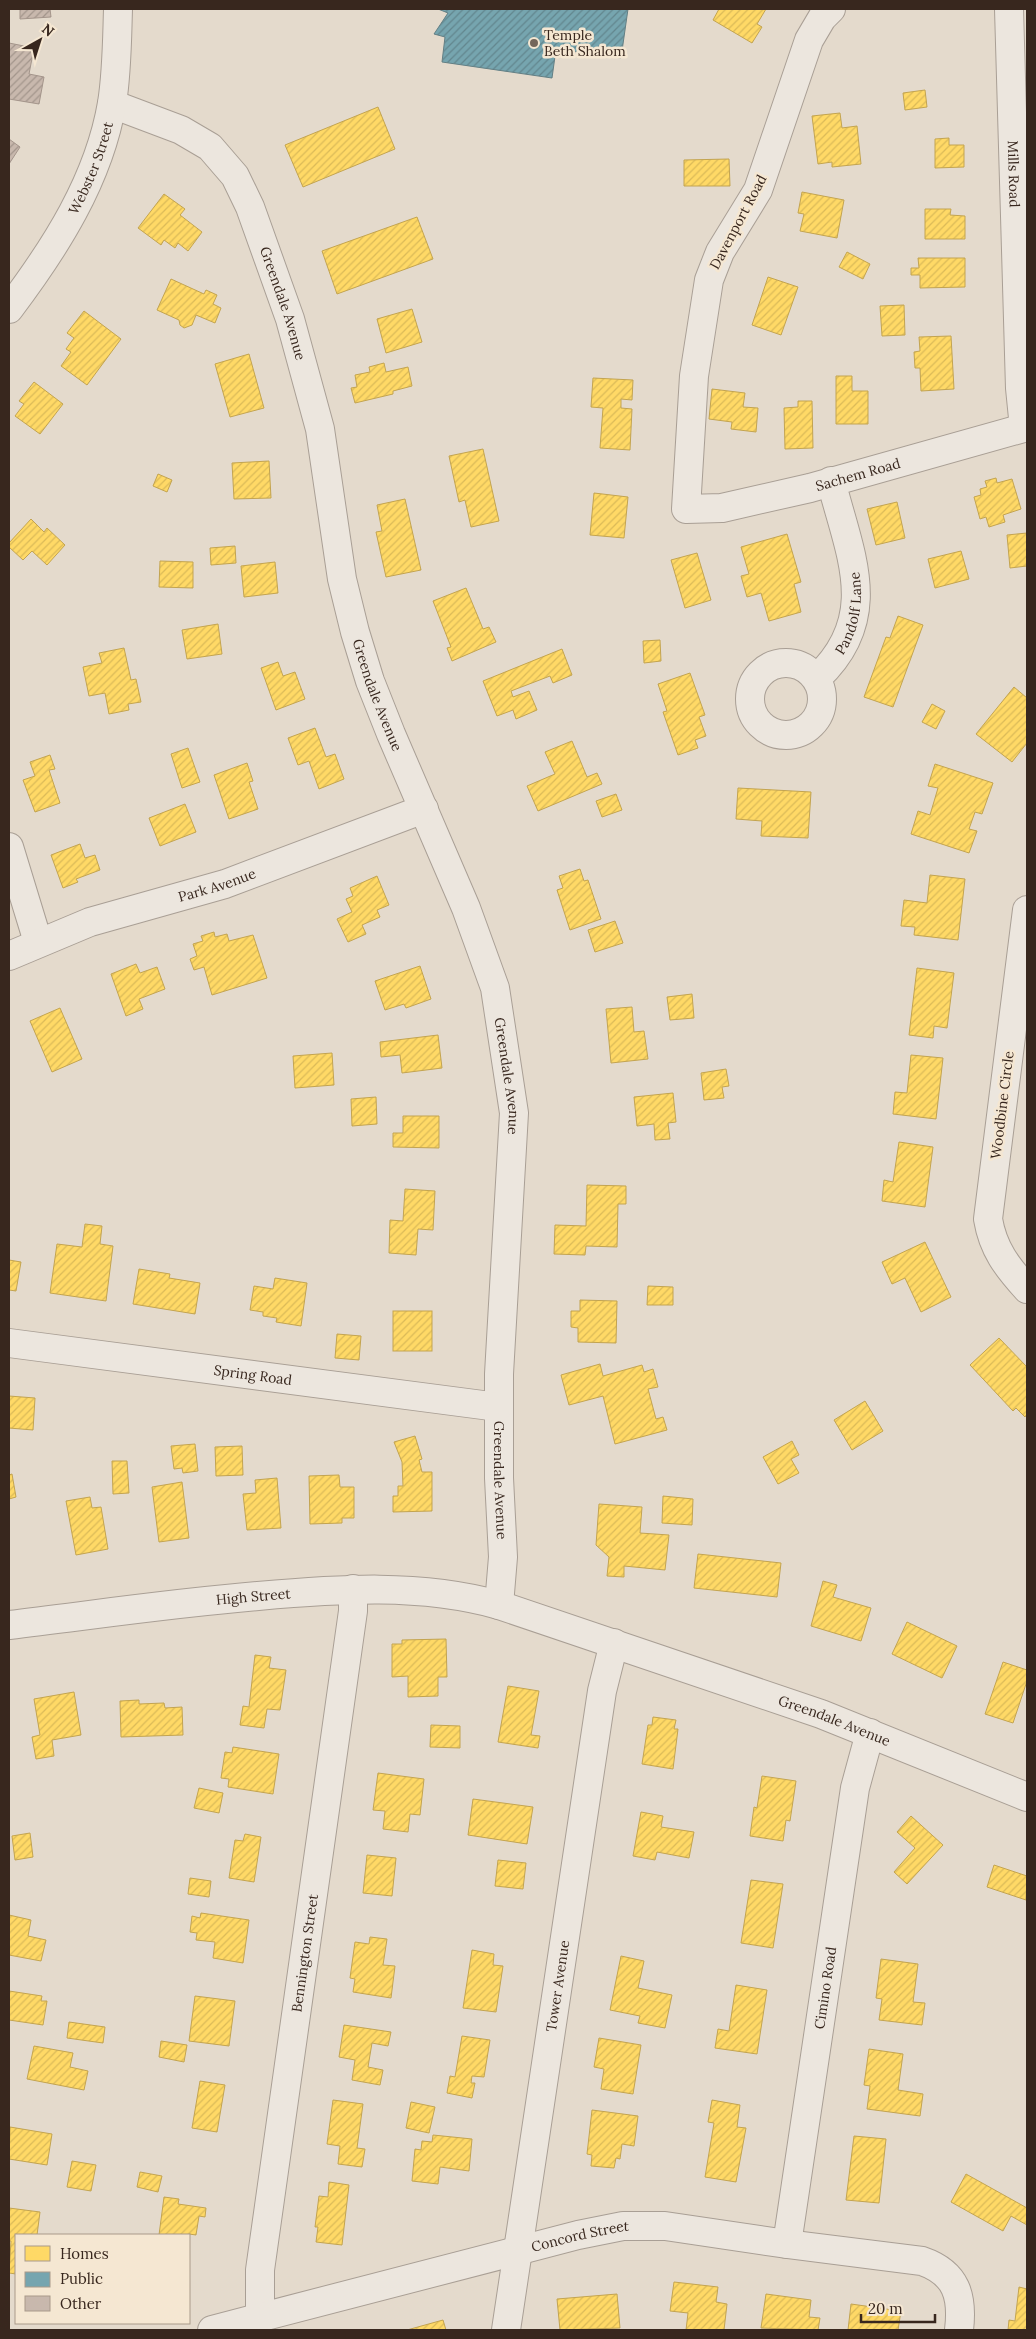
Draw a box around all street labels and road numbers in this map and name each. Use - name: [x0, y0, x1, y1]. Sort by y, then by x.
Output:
- street label: Webster Street: [64, 119, 117, 217]
- street label: Mills Road: [1004, 140, 1024, 208]
- street label: Davenport Road: [705, 172, 771, 272]
- street label: Greendale Avenue: [256, 244, 310, 363]
- street label: Sachem Road: [813, 454, 902, 495]
- street label: Pandolf Lane: [831, 571, 865, 658]
- street label: Greendale Avenue: [349, 637, 406, 754]
- street label: Park Avenue: [176, 864, 259, 906]
- street label: Greendale Avenue: [491, 1016, 523, 1136]
- street label: Woodbine Circle: [986, 1050, 1018, 1160]
- street label: Spring Road: [213, 1361, 293, 1389]
- street label: Greendale Avenue: [490, 1421, 511, 1540]
- street label: High Street: [215, 1584, 292, 1609]
- street label: Greendale Avenue: [776, 1691, 893, 1750]
- street label: Bennington Street: [287, 1892, 322, 2013]
- street label: Tower Avenue: [542, 1939, 574, 2033]
- street label: Cimino Road: [810, 1945, 840, 2030]
- street label: Concord Street: [529, 2217, 629, 2256]

